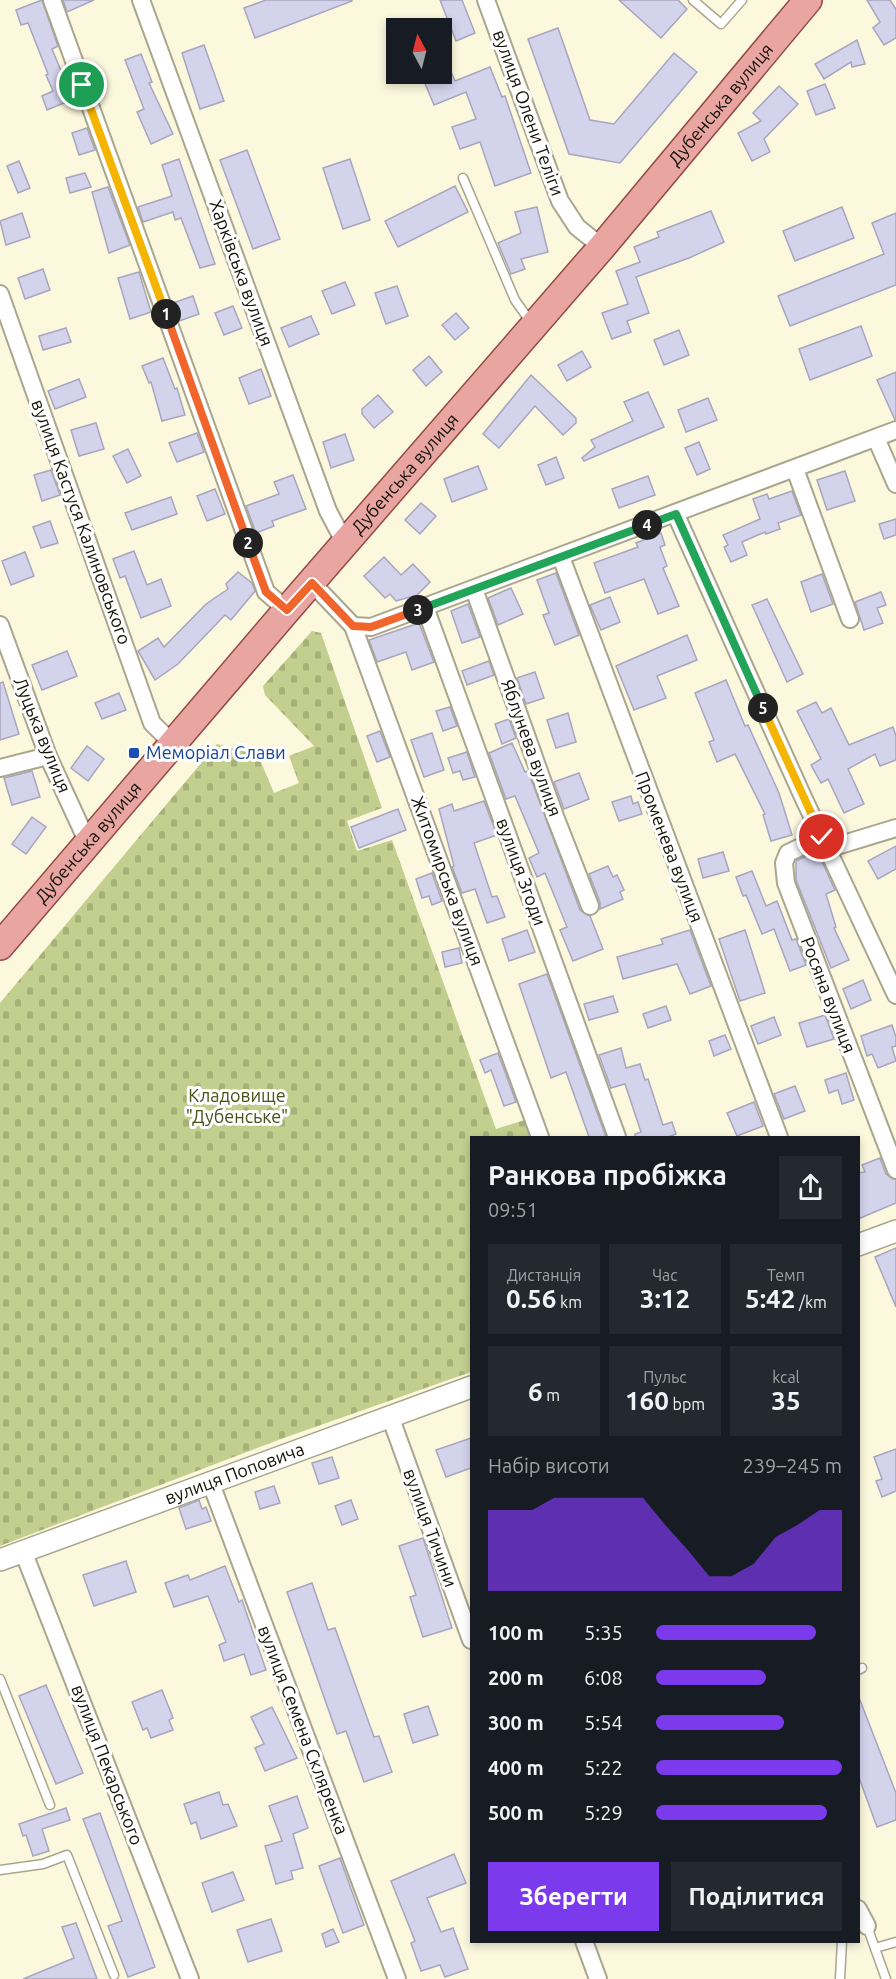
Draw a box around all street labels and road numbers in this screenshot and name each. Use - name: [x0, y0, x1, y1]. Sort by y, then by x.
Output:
- street label: вулиця Олени Теліги: [490, 27, 568, 198]
- street label: Дубенська вулиця: [663, 39, 777, 169]
- street label: Харківська вулиця: [206, 197, 278, 349]
- street label: вулиця Кастуся Калиновського: [28, 397, 136, 647]
- street label: Дубенська вулиця: [347, 409, 462, 538]
- street label: Луцька вулиця: [11, 674, 75, 795]
- street label: Яблунева вулиця: [498, 676, 566, 819]
- street label: Променева вулиця: [632, 768, 708, 925]
- street label: Дубенська вулиця: [30, 777, 145, 907]
- street label: Житомирська вулиця: [408, 793, 488, 968]
- street label: вулиця Згоди: [493, 815, 551, 928]
- street label: Росяна вулиця: [798, 934, 860, 1055]
- street label: вулиця Поповича: [162, 1438, 307, 1508]
- street label: вулиця Тичини: [400, 1466, 462, 1590]
- street label: вулиця Семена Скляренка: [255, 1622, 353, 1837]
- street label: вулиця Пекарського: [68, 1682, 148, 1848]

